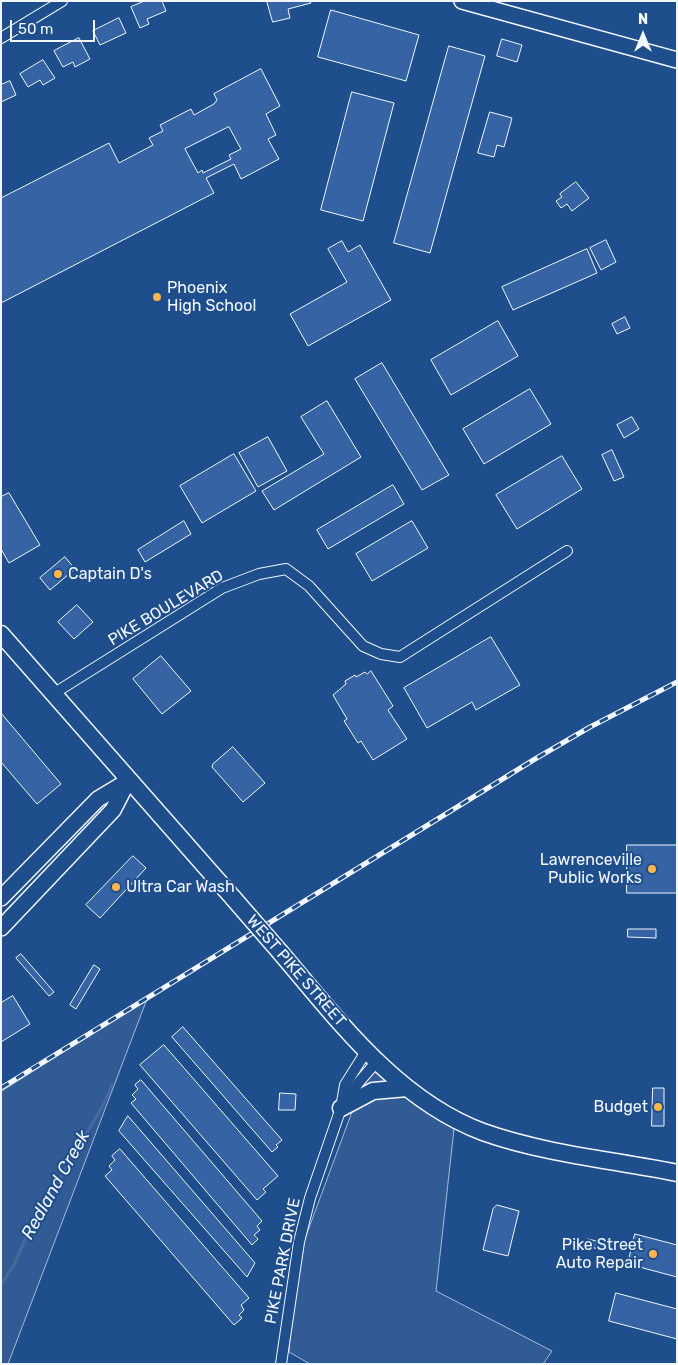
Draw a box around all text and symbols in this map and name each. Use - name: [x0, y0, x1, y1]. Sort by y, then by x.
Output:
- scale bar: [12, 10, 98, 42]
- north arrow: [618, 10, 668, 60]
- text: N: [638, 11, 648, 28]
- text: 50 m: [18, 20, 53, 38]
- place label: Phoenix High School: [167, 278, 256, 316]
- marker: Phoenix High School: [151, 291, 163, 303]
- place label: Captain D's: [68, 564, 152, 584]
- street label: PIKE BOULEVARD: [105, 566, 227, 650]
- marker: Captain D's: [52, 568, 64, 580]
- place label: Lawrenceville Public Works: [540, 850, 642, 888]
- marker: Lawrenceville Public Works: [646, 863, 658, 875]
- place label: Ultra Car Wash: [126, 877, 235, 897]
- marker: Ultra Car Wash: [110, 881, 122, 893]
- street label: WEST PIKE STREET: [242, 911, 350, 1031]
- place label: Budget: [593, 1097, 648, 1117]
- marker: Budget: [652, 1101, 664, 1113]
- water label: Redland Creek: [17, 1127, 95, 1243]
- street label: PIKE PARK DRIVE: [261, 1196, 305, 1326]
- place label: Pike Street Auto Repair: [556, 1235, 643, 1273]
- marker: Pike Street Auto Repair: [647, 1248, 659, 1260]

